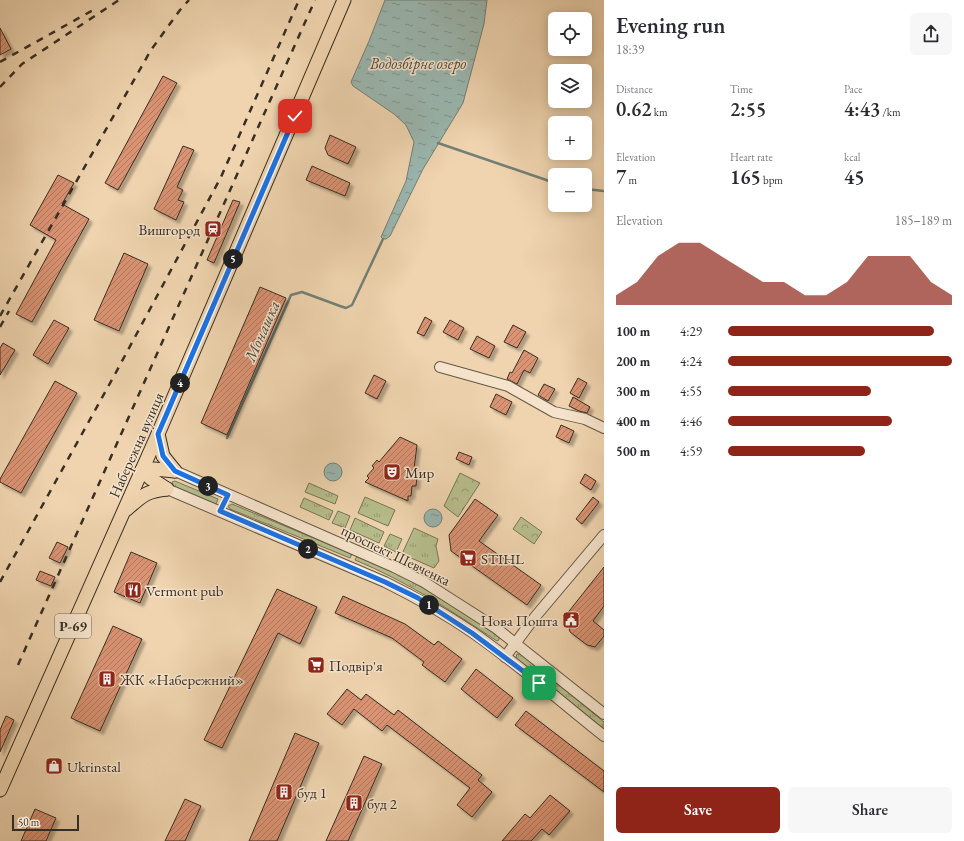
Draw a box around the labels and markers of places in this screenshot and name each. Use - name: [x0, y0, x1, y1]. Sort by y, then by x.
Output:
- pin: [278, 99, 312, 133]
- station icon: Вишгород: [203, 219, 223, 239]
- place label: Вишгород: [138, 220, 200, 239]
- pin: 5: [223, 249, 243, 269]
- pin: 4: [170, 373, 190, 393]
- theatre icon: Мир: [382, 462, 402, 482]
- place label: Мир: [405, 463, 434, 482]
- pin: 3: [198, 476, 218, 496]
- pin: 2: [298, 539, 318, 559]
- supermarket icon: STIHL: [458, 548, 478, 568]
- place label: STIHL: [481, 549, 524, 568]
- restaurant icon: Vermont pub: [123, 580, 143, 600]
- place label: Vermont pub: [146, 581, 224, 600]
- pin: 1: [419, 595, 439, 615]
- public building icon: Нова Пошта: [561, 610, 581, 630]
- place label: Нова Пошта: [481, 611, 558, 630]
- supermarket icon: Подвір'я: [306, 655, 326, 675]
- place label: Подвір'я: [329, 656, 383, 675]
- pin: [522, 666, 556, 700]
- building icon: ЖК «Набережний»: [97, 669, 117, 689]
- place label: ЖК «Набережний»: [119, 670, 244, 689]
- shop icon: Ukrinstal: [44, 756, 64, 776]
- place label: Ukrinstal: [67, 757, 121, 776]
- building icon: буд 1: [274, 782, 294, 802]
- place label: буд 1: [297, 783, 327, 802]
- building icon: буд 2: [344, 793, 364, 813]
- place label: буд 2: [367, 794, 398, 813]

